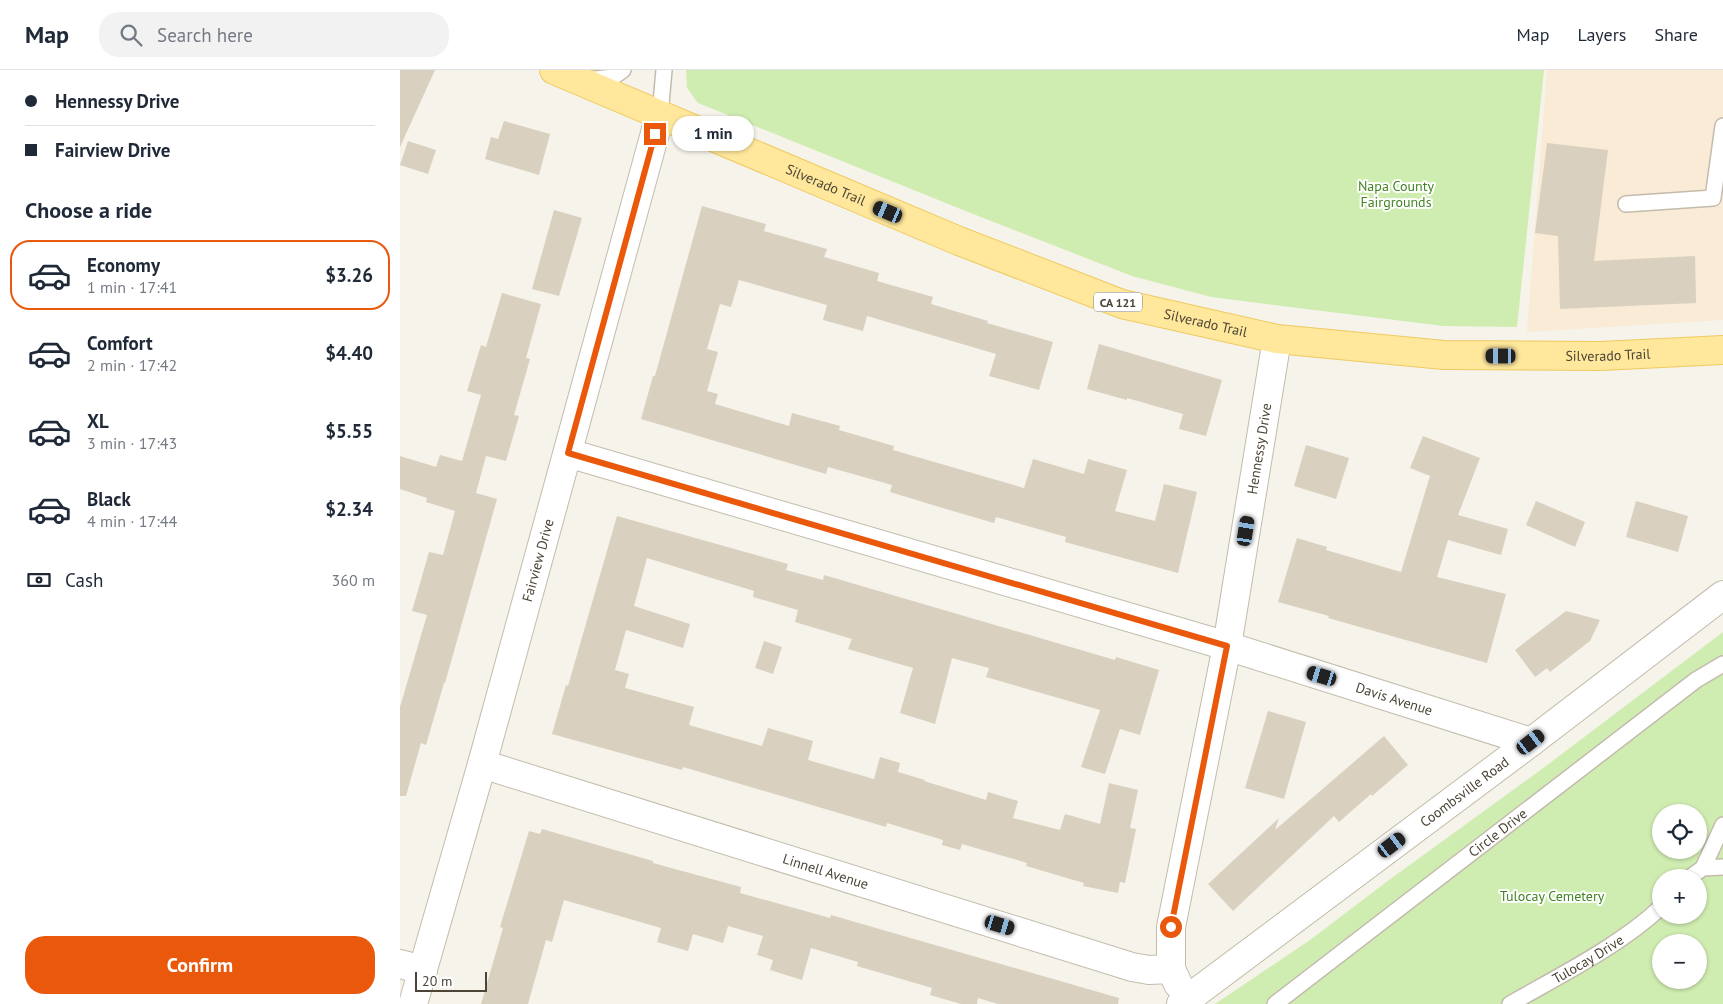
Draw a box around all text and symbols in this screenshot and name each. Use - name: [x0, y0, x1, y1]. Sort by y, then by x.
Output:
- search box: [99, 12, 449, 57]
- text: Map: [25, 19, 69, 50]
- icon: search: [117, 21, 145, 49]
- text: Search here: [157, 23, 253, 47]
- text: Map: [1517, 23, 1549, 46]
- text: Layers: [1577, 23, 1626, 46]
- text: Share: [1654, 23, 1698, 46]
- text: Hennessy Drive: [55, 89, 179, 113]
- callout: 1 min: [672, 116, 755, 152]
- route end: [644, 123, 666, 145]
- text: 1 min: [693, 123, 733, 143]
- text: Fairview Drive: [55, 138, 170, 162]
- street label: Silverado Trail: [783, 160, 868, 210]
- park label: Napa County Fairgrounds: [1358, 177, 1435, 211]
- text: Choose a ride: [25, 196, 152, 224]
- car: [871, 199, 904, 225]
- icon: car: [27, 253, 72, 298]
- text: Economy: [87, 253, 160, 277]
- text: $3.26: [325, 263, 373, 287]
- text: 1 min · 17:41: [87, 277, 177, 297]
- road number: CA 121: [1094, 292, 1142, 312]
- street label: Silverado Trail: [1162, 305, 1249, 341]
- icon: car: [27, 331, 72, 376]
- text: Comfort: [87, 331, 153, 355]
- text: $4.40: [325, 341, 373, 365]
- street label: Silverado Trail: [1565, 345, 1651, 365]
- car: [1486, 349, 1516, 364]
- text: 2 min · 17:42: [87, 355, 177, 375]
- street label: Hennessy Drive: [1243, 402, 1275, 496]
- icon: car: [27, 409, 72, 454]
- text: XL: [87, 409, 109, 433]
- text: $5.55: [325, 419, 373, 443]
- text: 3 min · 17:43: [87, 433, 177, 453]
- icon: car: [27, 487, 72, 532]
- text: Black: [87, 487, 131, 511]
- text: $2.34: [325, 497, 373, 521]
- text: 4 min · 17:44: [87, 511, 177, 531]
- car: [1236, 515, 1255, 547]
- street label: Fairview Drive: [518, 517, 558, 604]
- icon: cash: [25, 566, 53, 594]
- text: Cash: [65, 568, 103, 592]
- text: 360 m: [332, 570, 375, 590]
- car: [1305, 664, 1338, 688]
- street label: Davis Avenue: [1354, 678, 1435, 719]
- car: [1514, 727, 1547, 757]
- street label: Coombsville Road: [1416, 753, 1512, 831]
- street label: Circle Drive: [1465, 804, 1531, 861]
- map controls: [1652, 804, 1707, 989]
- button: locate: [1652, 804, 1707, 859]
- car: [1375, 830, 1408, 860]
- street label: Linnell Avenue: [781, 849, 871, 893]
- button: +: [1652, 869, 1707, 924]
- park label: Tulocay Cemetery: [1500, 887, 1605, 905]
- car: [983, 913, 1016, 937]
- route start: [1160, 916, 1182, 938]
- street label: Tulocay Drive: [1549, 931, 1627, 987]
- button: −: [1652, 934, 1707, 989]
- button: Confirm: [25, 936, 375, 994]
- scale bar: [415, 969, 488, 992]
- text: 20 m: [422, 972, 452, 990]

